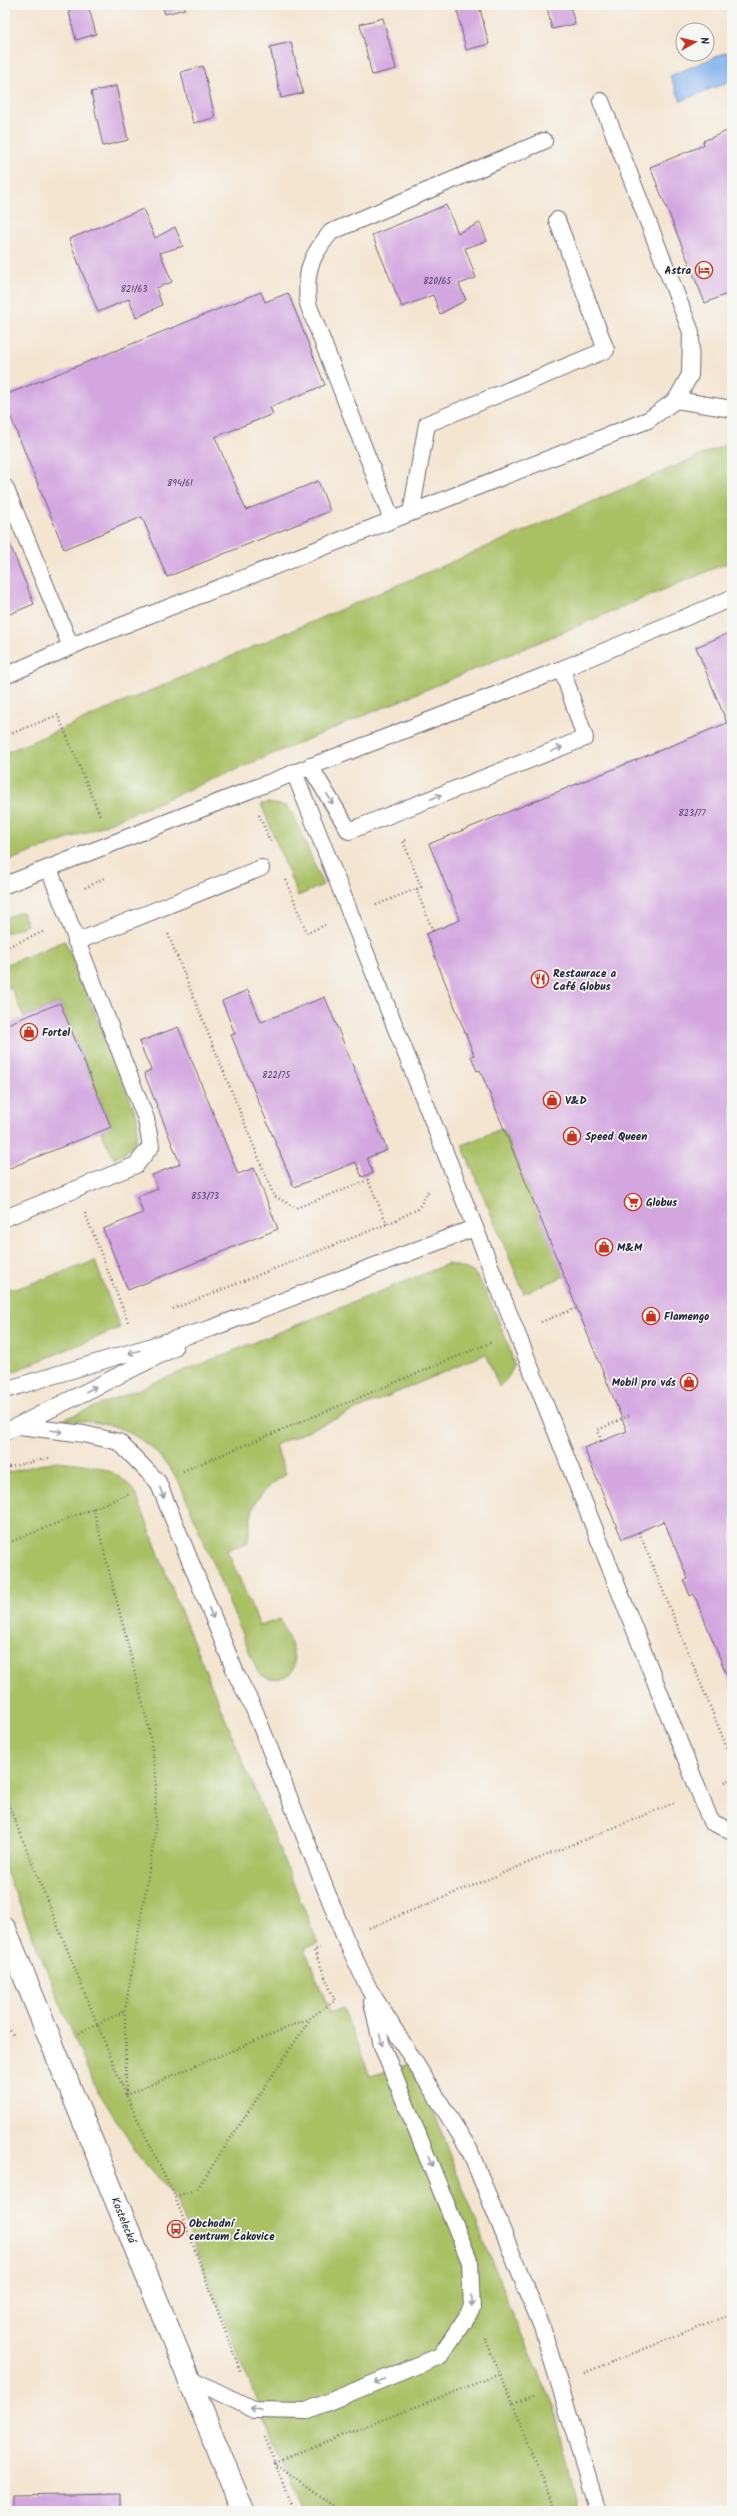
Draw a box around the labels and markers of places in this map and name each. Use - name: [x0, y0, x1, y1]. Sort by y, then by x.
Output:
- hotel icon: Astra: [694, 260, 714, 280]
- place label: Astra: [664, 262, 691, 280]
- place label: Restaurace a Café Globus: [553, 965, 617, 996]
- restaurant icon: Restaurace a Café Globus: [530, 969, 550, 989]
- shop icon: Fortel: [19, 1022, 39, 1042]
- place label: Fortel: [42, 1024, 70, 1042]
- shop icon: V&D: [542, 1090, 562, 1110]
- place label: V&D: [565, 1092, 587, 1110]
- shop icon: Speed Queen: [562, 1126, 582, 1146]
- place label: Speed Queen: [585, 1128, 647, 1146]
- supermarket icon: Globus: [623, 1192, 643, 1212]
- place label: Globus: [646, 1194, 678, 1212]
- shop icon: M&M: [594, 1237, 614, 1257]
- place label: M&M: [617, 1239, 643, 1257]
- shop icon: Flamengo: [641, 1306, 661, 1326]
- place label: Flamengo: [664, 1308, 709, 1326]
- shop icon: Mobil pro vás: [679, 1372, 699, 1392]
- place label: Mobil pro vás: [612, 1374, 677, 1392]
- place label: Obchodní centrum Čakovice: [189, 2215, 275, 2246]
- bus stop icon: Obchodní centrum Čakovice: [166, 2219, 186, 2239]

